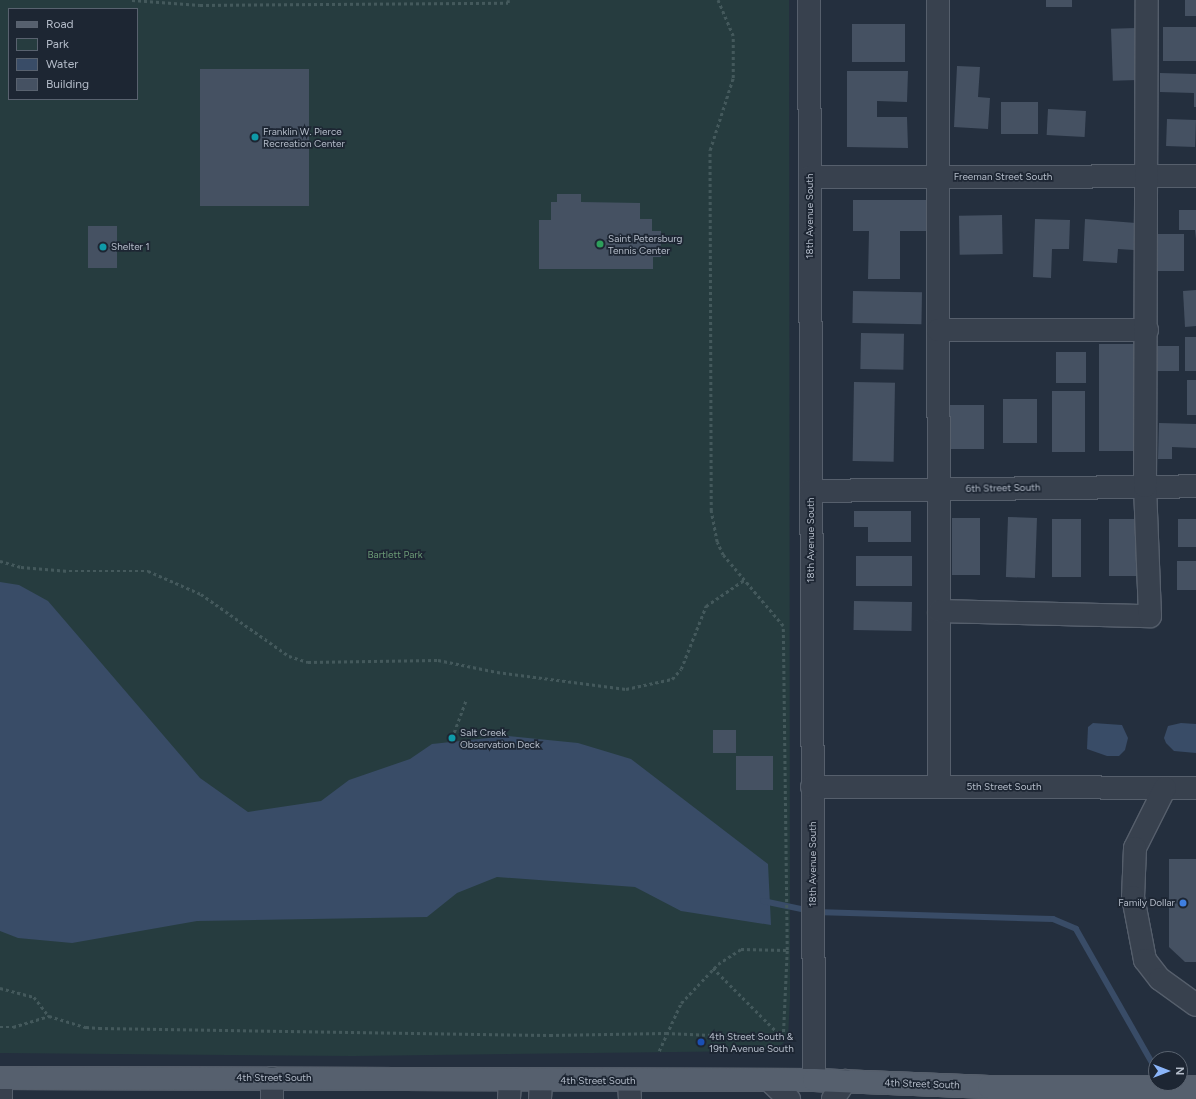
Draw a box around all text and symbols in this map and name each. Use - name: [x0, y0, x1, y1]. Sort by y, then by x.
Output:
- legend: [8, 8, 138, 100]
- text: Road: [46, 17, 74, 31]
- text: Park: [46, 37, 69, 51]
- text: Water: [46, 57, 78, 71]
- text: Building: [46, 77, 89, 91]
- place label: Franklin W. Pierce Recreation Center: [263, 125, 345, 148]
- marker: Franklin W. Pierce Recreation Center: [250, 132, 260, 142]
- street label: Freeman Street South: [954, 171, 1052, 183]
- street label: 18th Avenue South: [804, 173, 816, 259]
- place label: Saint Petersburg Tennis Center: [608, 232, 682, 256]
- marker: Saint Petersburg Tennis Center: [595, 239, 605, 249]
- place label: Shelter 1: [111, 241, 150, 253]
- marker: Shelter 1: [98, 242, 108, 252]
- street label: 6th Street South: [965, 481, 1041, 495]
- street label: 18th Avenue South: [805, 497, 817, 583]
- park label: Bartlett Park: [367, 549, 423, 561]
- place label: Salt Creek Observation Deck: [460, 726, 540, 750]
- marker: Salt Creek Observation Deck: [447, 733, 457, 743]
- street label: 5th Street South: [967, 781, 1041, 793]
- street label: 18th Avenue South: [807, 821, 819, 907]
- place label: Family Dollar: [1118, 897, 1175, 909]
- marker: Family Dollar: [1178, 898, 1188, 908]
- place label: 4th Street South & 19th Avenue South: [709, 1030, 794, 1054]
- marker: 4th Street South & 19th Avenue South: [696, 1037, 706, 1047]
- north arrow: [1148, 1051, 1188, 1091]
- text: N: [1173, 1067, 1186, 1075]
- street label: 4th Street South: [236, 1072, 312, 1084]
- street label: 4th Street South: [560, 1075, 636, 1087]
- street label: 4th Street South: [884, 1077, 960, 1091]

